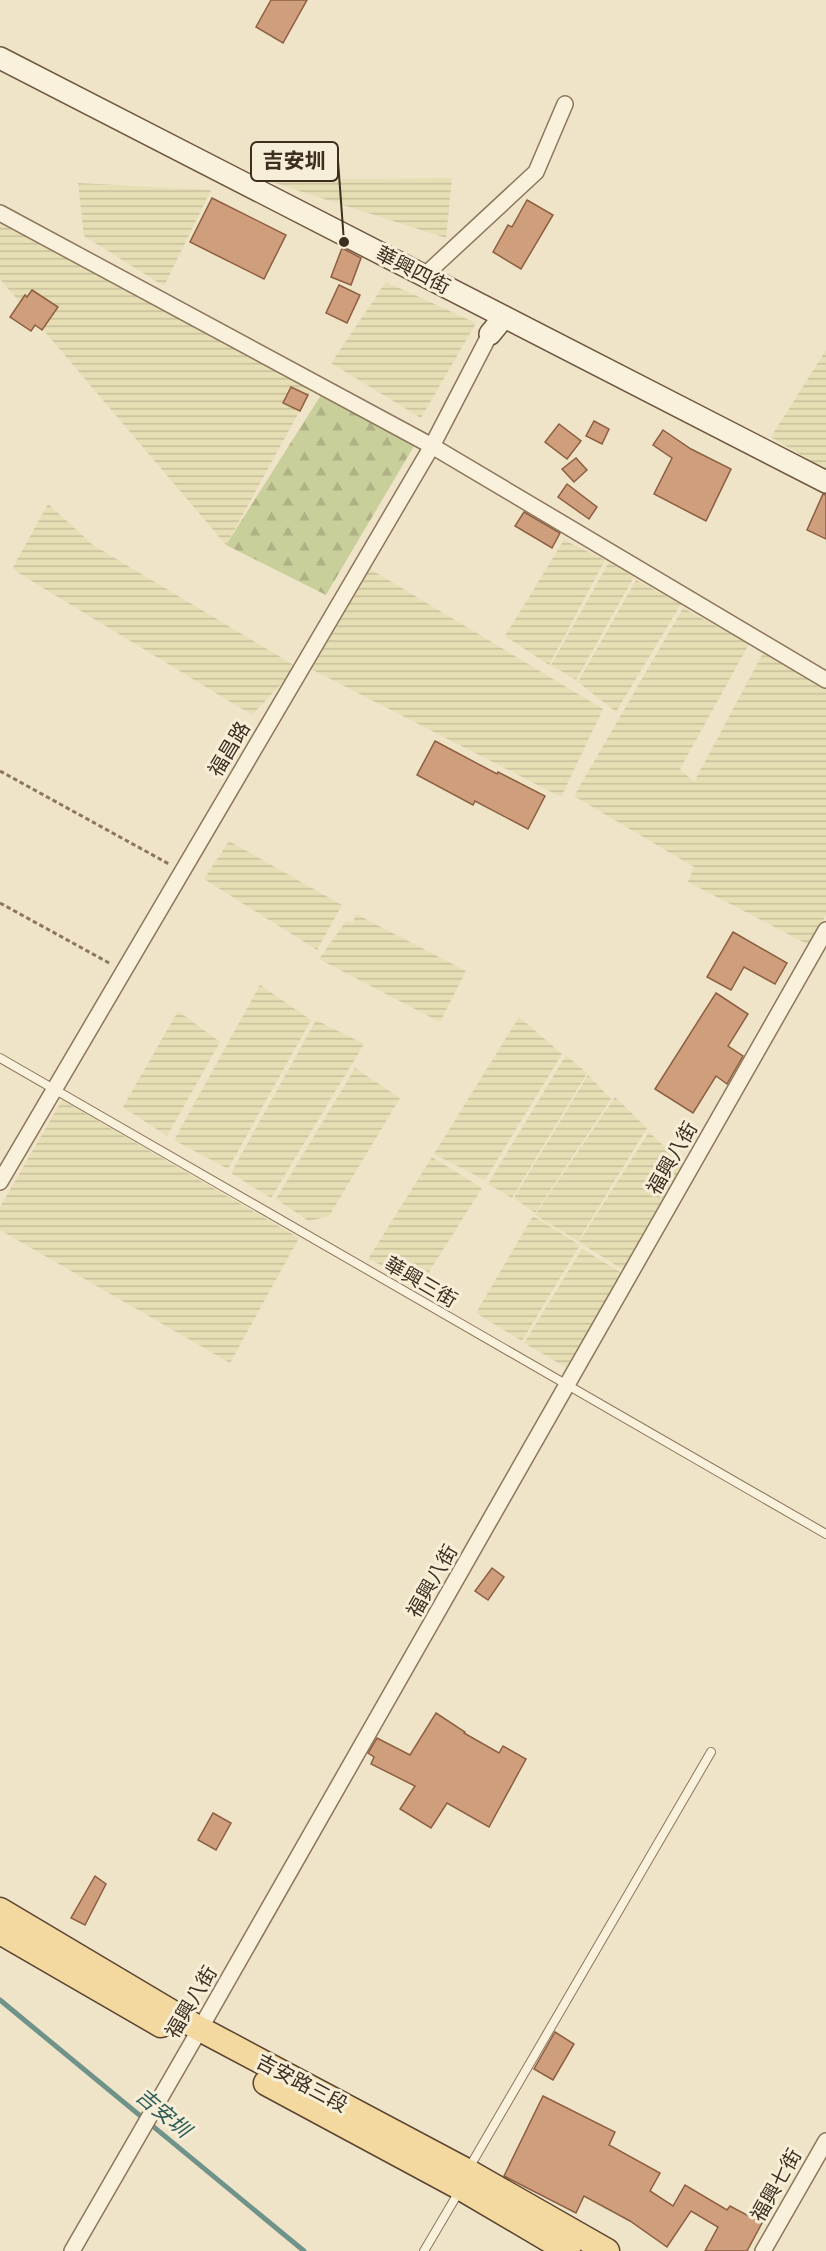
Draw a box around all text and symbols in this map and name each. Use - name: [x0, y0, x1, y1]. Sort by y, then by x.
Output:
- callout: 吉安圳: [251, 142, 338, 181]
- text: 吉安圳: [263, 148, 326, 174]
- street label: 華興四街: [372, 241, 454, 299]
- street label: 福昌路: [203, 717, 255, 781]
- street label: 福興八街: [642, 1117, 702, 1199]
- street label: 華興三街: [380, 1252, 462, 1312]
- street label: 福興八街: [402, 1540, 462, 1622]
- street label: 福興八街: [160, 1962, 222, 2042]
- street label: 吉安路三段: [252, 2049, 352, 2117]
- water label: 吉安圳: [131, 2083, 198, 2145]
- street label: 福興七街: [746, 2144, 806, 2226]

